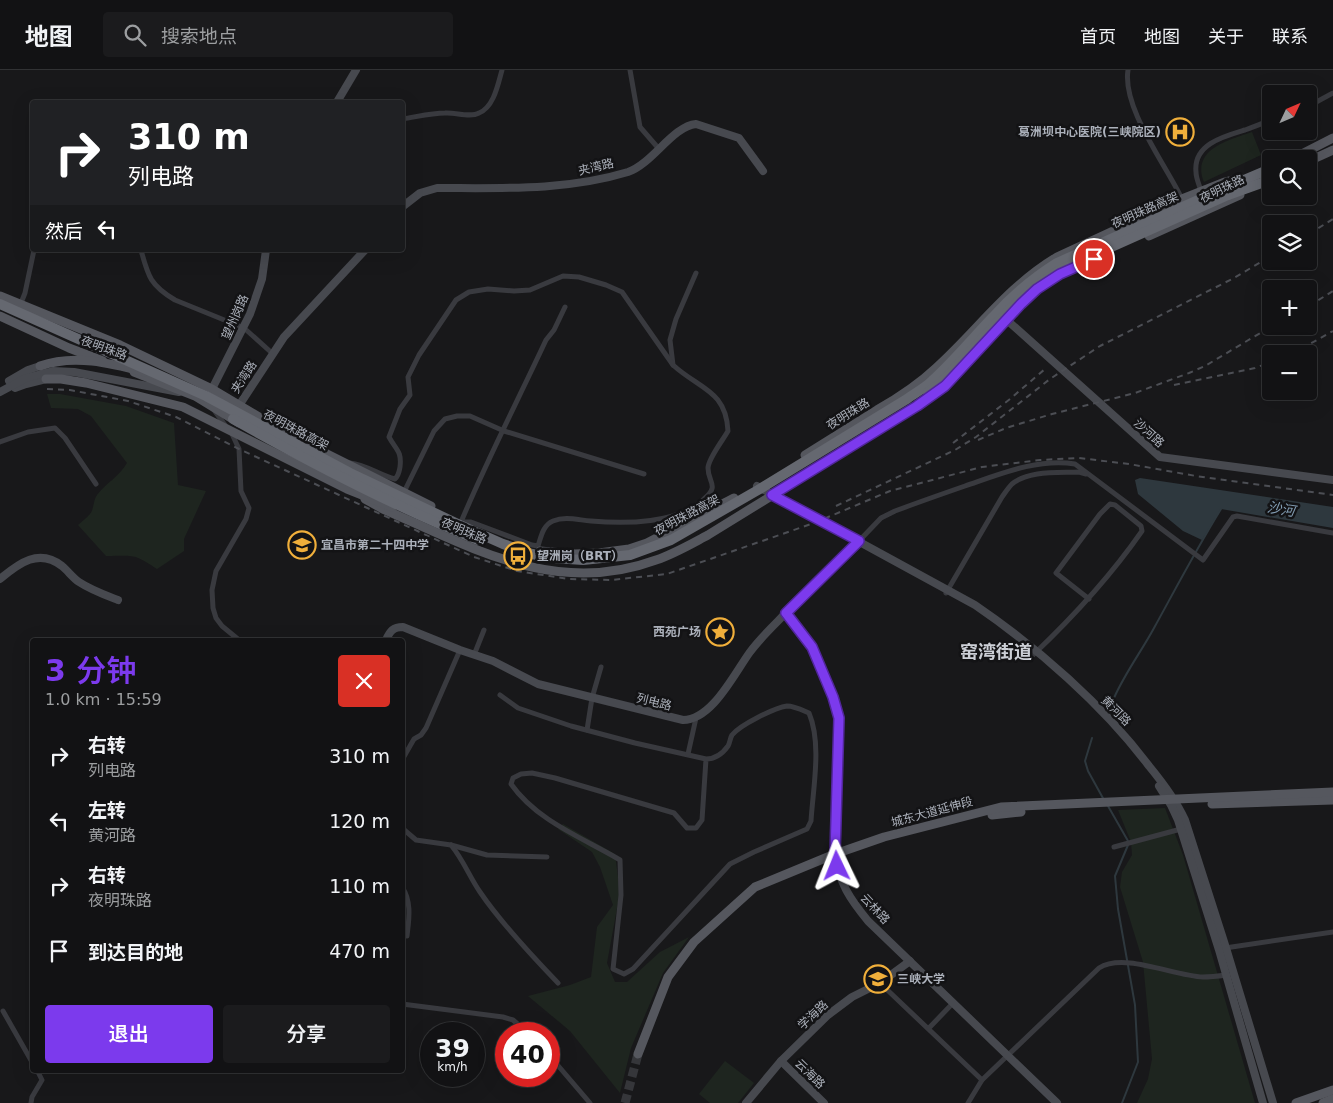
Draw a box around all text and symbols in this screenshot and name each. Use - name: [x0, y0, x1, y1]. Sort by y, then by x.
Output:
- search box: [103, 12, 453, 57]
- icon: search: [121, 21, 149, 49]
- text: 地图: [25, 23, 73, 51]
- text: 搜索地点: [161, 25, 237, 47]
- text: 首页: [1080, 26, 1116, 47]
- text: 地图: [1144, 26, 1180, 47]
- text: 关于: [1208, 26, 1244, 47]
- text: 联系: [1272, 26, 1308, 47]
- north arrow: [1262, 85, 1318, 140]
- map controls: [1262, 85, 1317, 400]
- text: 310 m: [128, 117, 250, 157]
- hospital icon: 葛洲坝中心医院(三峡院区): [1165, 117, 1195, 147]
- icon: right: [45, 120, 110, 185]
- place label: 葛洲坝中心医院(三峡院区): [1018, 125, 1161, 139]
- button: search: [1262, 150, 1317, 205]
- street label: 夹湾路: [577, 156, 615, 178]
- text: 列电路: [128, 164, 194, 189]
- street label: 夜明珠路: [1197, 172, 1247, 206]
- street label: 夜明珠路高架: [1109, 189, 1181, 231]
- icon: left: [93, 215, 121, 243]
- button: layers: [1262, 215, 1317, 270]
- text: 然后: [45, 220, 83, 242]
- pin: [1073, 238, 1115, 280]
- icon: arrive: [1080, 245, 1108, 273]
- button: +: [1262, 280, 1317, 335]
- street label: 望州岗路: [219, 292, 251, 342]
- street label: 夜明珠路: [79, 333, 129, 363]
- button: −: [1262, 345, 1317, 400]
- street label: 夹湾路: [228, 358, 260, 396]
- street label: 夜明珠路: [824, 395, 872, 433]
- street label: 夜明珠路高架: [261, 407, 331, 453]
- street label: 沙河路: [1131, 416, 1167, 450]
- street label: 夜明珠路高架: [652, 492, 722, 538]
- water label: 沙河: [1266, 499, 1299, 520]
- street label: 夜明珠路: [439, 515, 489, 547]
- school or university icon: 宜昌市第二十四中学: [287, 530, 317, 560]
- place label: 宜昌市第二十四中学: [321, 538, 429, 552]
- bus stop icon: 望洲岗（BRT）: [503, 541, 533, 571]
- place label: 望洲岗（BRT）: [537, 549, 623, 563]
- place icon: 西苑广场: [705, 617, 735, 647]
- place label: 西苑广场: [653, 625, 701, 639]
- district label: 窑湾街道: [960, 641, 1032, 662]
- text: 3 分钟: [45, 653, 136, 688]
- button: close: [338, 655, 390, 707]
- text: 1.0 km · 15:59: [45, 690, 162, 709]
- street label: 列电路: [635, 691, 673, 713]
- street label: 黄河路: [1098, 693, 1134, 729]
- text: 右转: [88, 734, 126, 756]
- icon: right: [45, 742, 73, 770]
- text: 310 m: [329, 745, 390, 767]
- text: 列电路: [88, 761, 136, 780]
- street label: 城东大道延伸段: [890, 794, 974, 830]
- text: 左转: [88, 799, 126, 821]
- icon: left: [45, 807, 73, 835]
- text: 120 m: [329, 810, 390, 832]
- text: 黄河路: [88, 826, 136, 845]
- position arrow: [810, 839, 862, 891]
- text: 右转: [88, 864, 126, 886]
- icon: right: [45, 872, 73, 900]
- text: 110 m: [329, 875, 390, 897]
- text: 夜明珠路: [88, 891, 152, 910]
- street label: 云林路: [858, 891, 892, 927]
- icon: arrive: [45, 937, 73, 965]
- text: 470 m: [329, 940, 390, 962]
- text: 到达目的地: [88, 941, 183, 963]
- school or university icon: 三峡大学: [863, 964, 893, 994]
- place label: 三峡大学: [897, 972, 945, 986]
- street label: 学海路: [795, 998, 831, 1032]
- button: 退出: [45, 1005, 213, 1063]
- button: 分享: [223, 1005, 390, 1063]
- speed limit sign: 40: [495, 1022, 560, 1087]
- text: 39: [435, 1034, 470, 1063]
- street label: 云海路: [792, 1056, 828, 1092]
- text: km/h: [437, 1060, 468, 1074]

